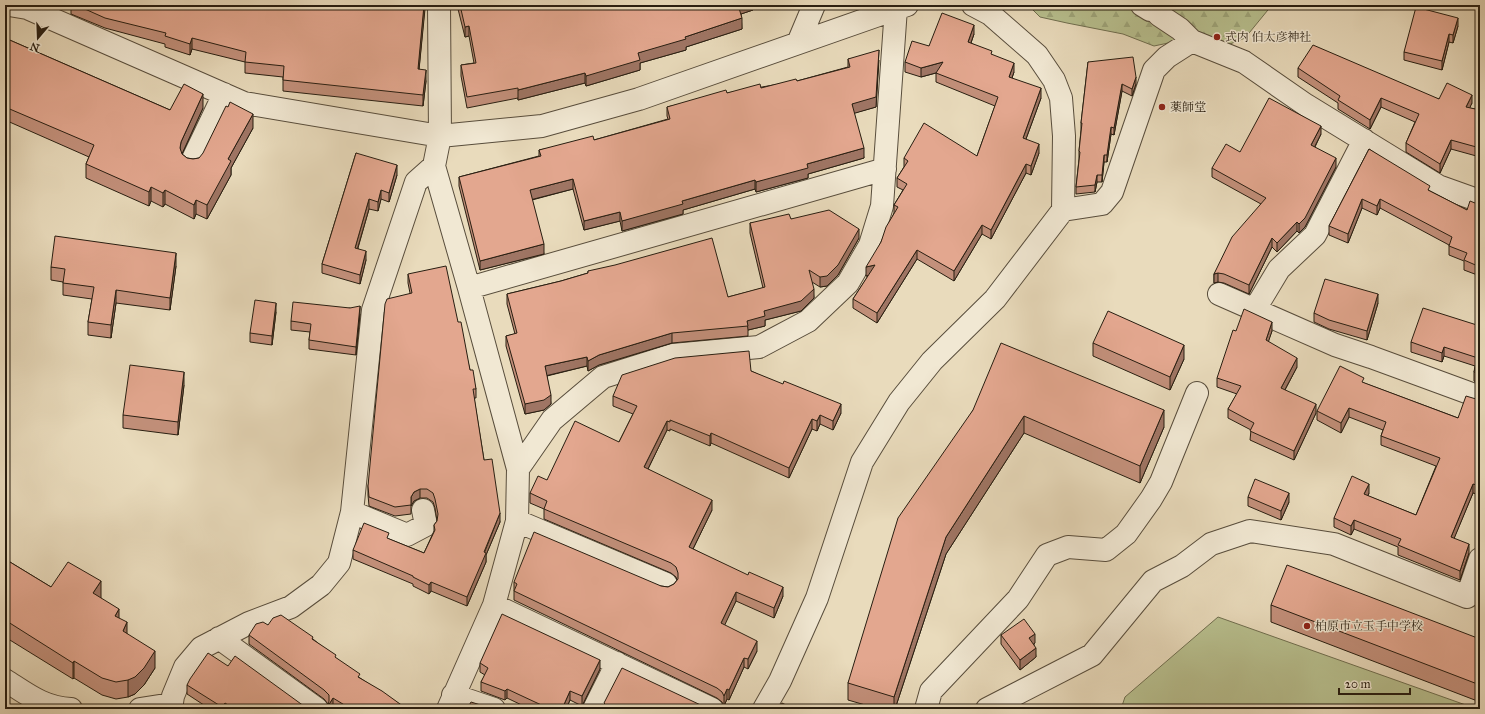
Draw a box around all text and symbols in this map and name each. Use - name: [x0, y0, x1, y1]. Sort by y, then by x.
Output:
- north arrow: [18, 18, 58, 58]
- place label: 式内 伯太彦神社: [1225, 30, 1312, 44]
- marker: 式内 伯太彦神社: [1212, 32, 1222, 42]
- text: N: [28, 39, 41, 55]
- place label: 薬師堂: [1170, 100, 1206, 114]
- marker: 薬師堂: [1157, 102, 1167, 112]
- place label: 柏原市立玉手中学校: [1315, 619, 1423, 633]
- marker: 柏原市立玉手中学校: [1302, 621, 1312, 631]
- scale bar: [1339, 670, 1410, 696]
- text: 20 m: [1345, 677, 1371, 691]

